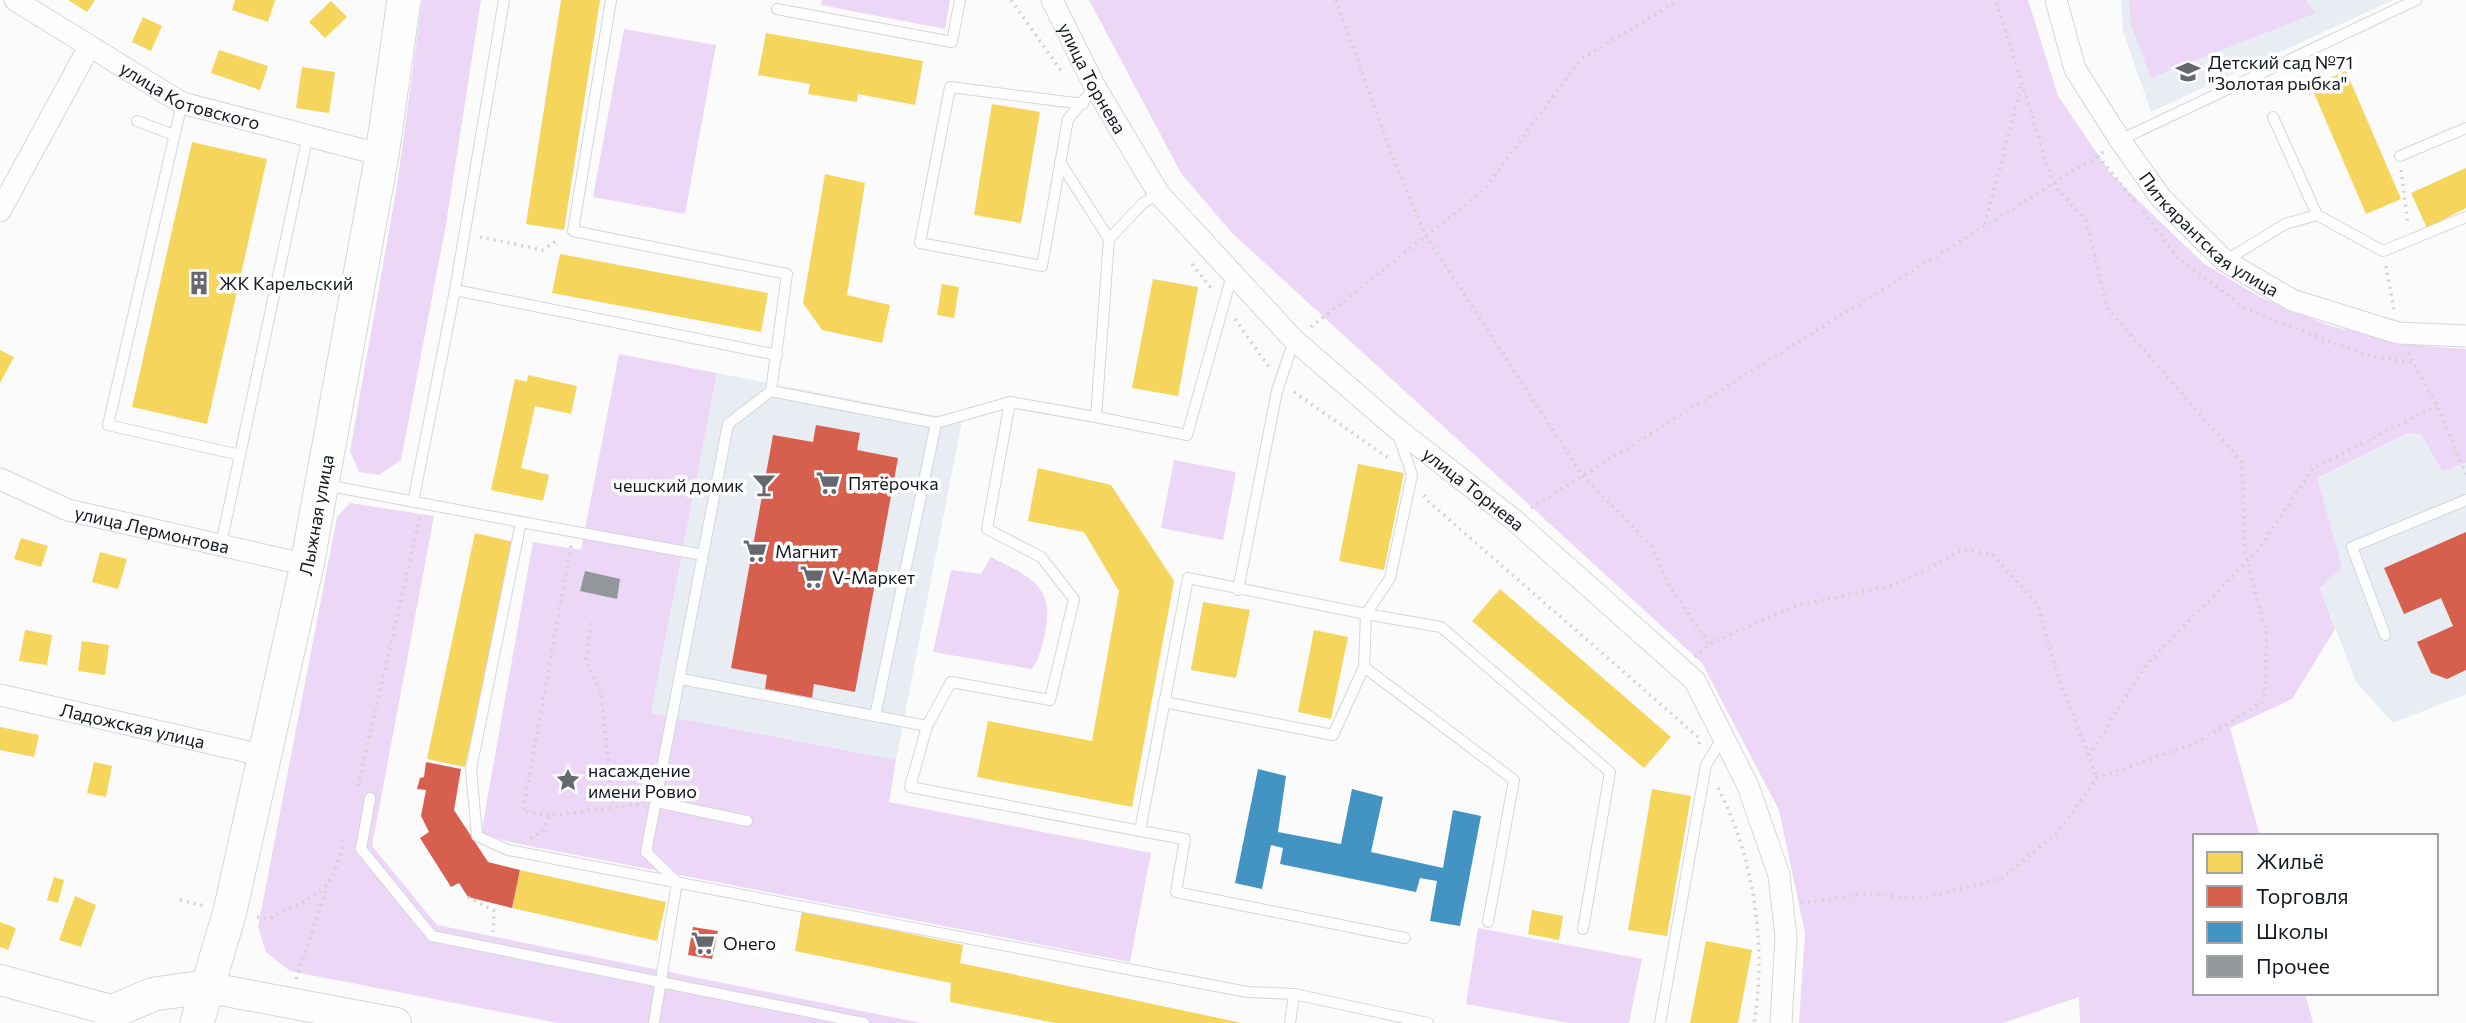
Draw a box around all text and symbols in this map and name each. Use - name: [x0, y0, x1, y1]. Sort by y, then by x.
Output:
- street label: улица Торнева: [1054, 19, 1131, 138]
- place label: Детский сад №71 "Золотая рыбка": [2208, 51, 2353, 94]
- street label: улица Котовского: [116, 57, 262, 134]
- school or university icon: Детский сад №71 "Золотая рыбка": [2174, 58, 2202, 86]
- street label: Питкярантская улица: [2135, 167, 2283, 301]
- building icon: ЖК Карельский: [185, 269, 213, 297]
- place label: ЖК Карельский: [219, 272, 353, 294]
- street label: улица Торнева: [1419, 442, 1529, 535]
- street label: Лыжная улица: [294, 453, 338, 578]
- supermarket icon: Пятёрочка: [814, 469, 842, 497]
- bar icon: чешский домик: [750, 471, 778, 499]
- place label: Пятёрочка: [848, 472, 939, 494]
- place label: чешский домик: [613, 474, 744, 496]
- street label: улица Лермонтова: [73, 501, 232, 558]
- supermarket icon: Магнит: [741, 537, 769, 565]
- place label: Магнит: [775, 540, 839, 562]
- supermarket icon: V-Маркет: [798, 563, 826, 591]
- place label: V-Маркет: [832, 566, 916, 588]
- street label: Ладожская улица: [58, 698, 207, 753]
- place label: насаждение имени Ровио: [588, 759, 697, 802]
- place icon: насаждение имени Ровио: [554, 766, 582, 794]
- legend: [2193, 834, 2438, 995]
- text: Жильё: [2256, 848, 2324, 873]
- text: Торговля: [2256, 883, 2349, 908]
- text: Школы: [2256, 918, 2328, 943]
- supermarket icon: Онего: [689, 929, 717, 957]
- place label: Онего: [723, 932, 776, 954]
- text: Прочее: [2256, 953, 2330, 978]

